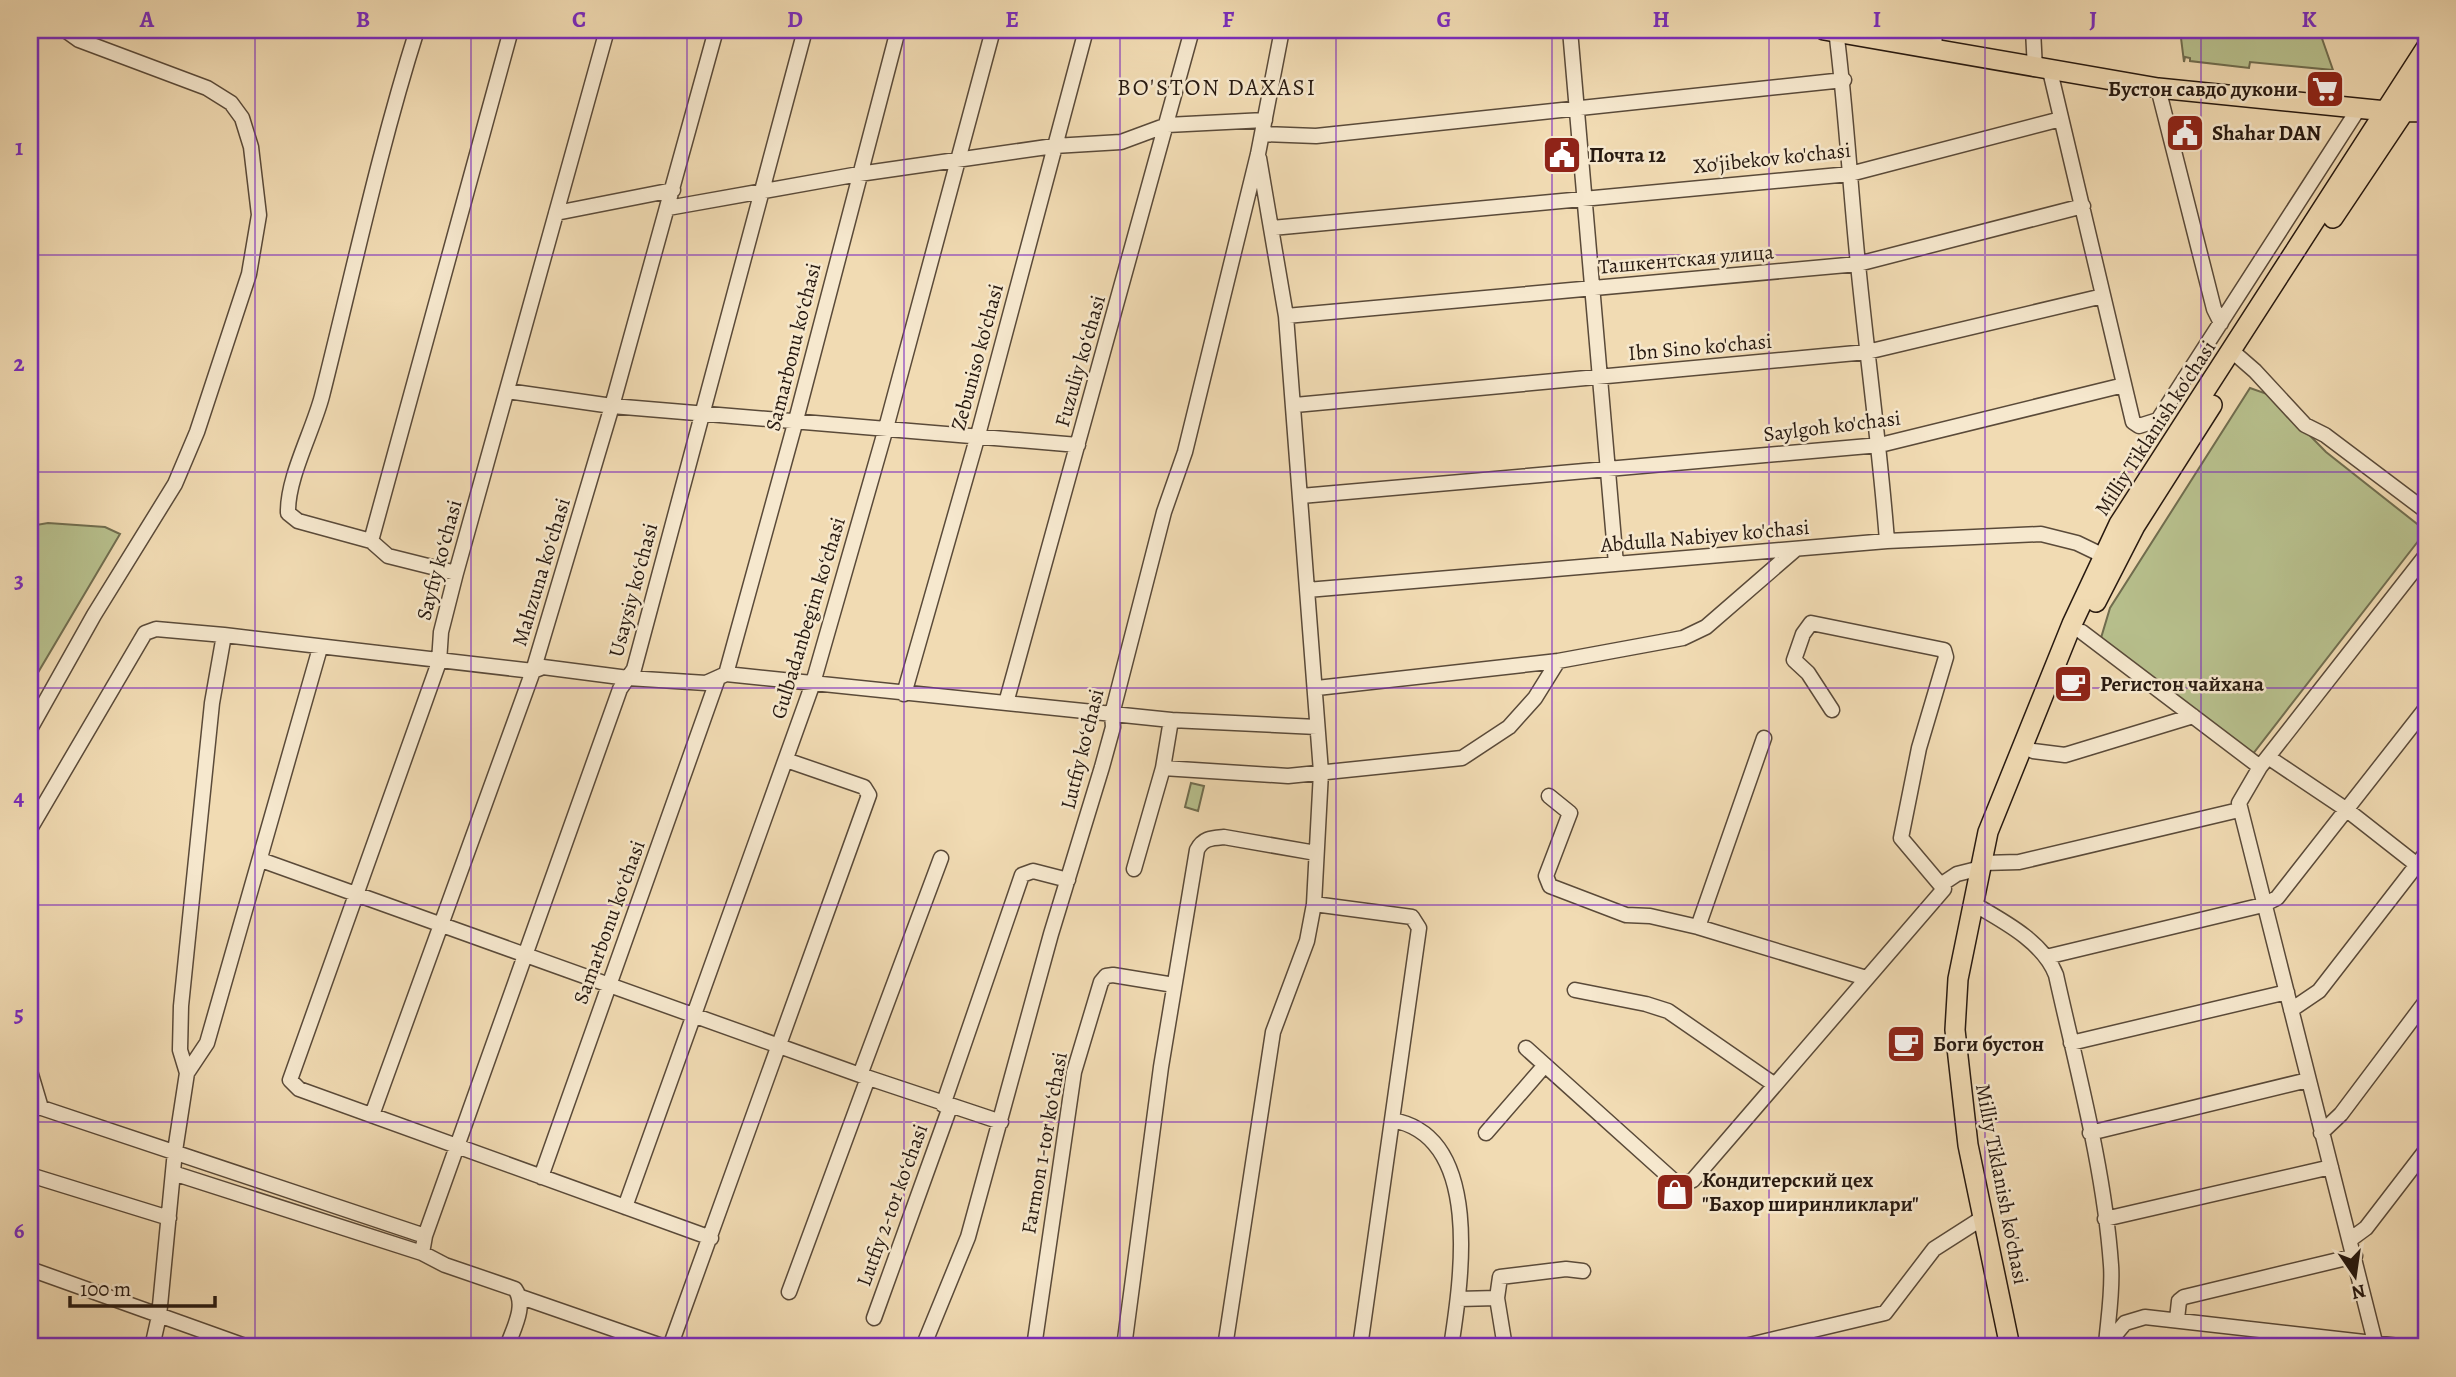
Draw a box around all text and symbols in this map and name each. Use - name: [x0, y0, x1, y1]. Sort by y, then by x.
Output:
- text: A: [139, 4, 155, 35]
- text: B: [356, 4, 370, 35]
- text: C: [572, 4, 586, 35]
- text: D: [787, 4, 803, 35]
- text: E: [1005, 4, 1019, 35]
- text: F: [1222, 4, 1235, 35]
- text: G: [1436, 4, 1452, 35]
- text: H: [1652, 4, 1670, 35]
- text: I: [1873, 4, 1881, 35]
- text: J: [2089, 4, 2097, 35]
- text: K: [2301, 4, 2317, 35]
- supermarket icon: Бустон савдо дукони: [2304, 68, 2346, 110]
- district label: BO'STON DAXASI: [1117, 72, 1317, 103]
- place label: Бустон савдо дукони: [2108, 75, 2298, 103]
- public building icon: Shahar DAN: [2164, 112, 2206, 154]
- place label: Shahar DAN: [2212, 119, 2321, 147]
- text: 1: [15, 132, 23, 163]
- public building icon: Почта 12: [1541, 134, 1583, 176]
- street label: Xo'jibekov ko'chasi: [1692, 136, 1852, 180]
- place label: Почта 12: [1589, 141, 1666, 169]
- street label: Ташкентская улица: [1597, 237, 1775, 281]
- street label: Samarbonu koʻchasi: [759, 260, 827, 434]
- street label: Zebuniso ko'chasi: [944, 281, 1010, 433]
- street label: Fuzuliy koʻchasi: [1048, 292, 1112, 430]
- street label: Ibn Sino ko'chasi: [1627, 327, 1773, 367]
- street label: Milliy Tiklanish ko'chasi: [2088, 335, 2222, 521]
- text: 2: [13, 348, 25, 379]
- street label: Saylgoh ko'chasi: [1762, 404, 1902, 448]
- street label: Mahzuna koʻchasi: [505, 494, 577, 649]
- street label: Sayfiy koʻchasi: [409, 497, 469, 623]
- street label: Abdulla Nabiyev ko'chasi: [1598, 513, 1811, 559]
- street label: Gulbadanbegim koʻchasi: [764, 514, 852, 722]
- street label: Usaysiy koʻchasi: [602, 520, 664, 660]
- text: 3: [14, 565, 24, 596]
- cafe icon: Регистон чайхана: [2052, 663, 2094, 705]
- place label: Регистон чайхана: [2100, 670, 2264, 698]
- street label: Lutfiy koʻchasi: [1054, 686, 1111, 812]
- text: 4: [14, 782, 25, 813]
- street label: Samarbonu koʻchasi: [566, 836, 652, 1008]
- text: 5: [14, 998, 24, 1029]
- cafe icon: Боги бустон: [1885, 1023, 1927, 1065]
- place label: Боги бустон: [1933, 1030, 2044, 1058]
- street label: Farmon 1-tor koʻchasi: [1014, 1050, 1074, 1236]
- street label: Milliy Tiklanish ko'chasi: [1969, 1081, 2035, 1287]
- street label: Lutfiy 2-tor koʻchasi: [850, 1120, 934, 1290]
- place label: Кондитерский цех "Бахор ширинликлари": [1702, 1166, 1919, 1218]
- shop icon: Кондитерский цех "Бахор ширинликлари": [1654, 1171, 1696, 1213]
- text: 6: [14, 1215, 25, 1246]
- north arrow: [2320, 1240, 2390, 1310]
- scale bar: [70, 1265, 215, 1309]
- text: 100 m: [80, 1275, 131, 1303]
- text: N: [2349, 1277, 2368, 1306]

